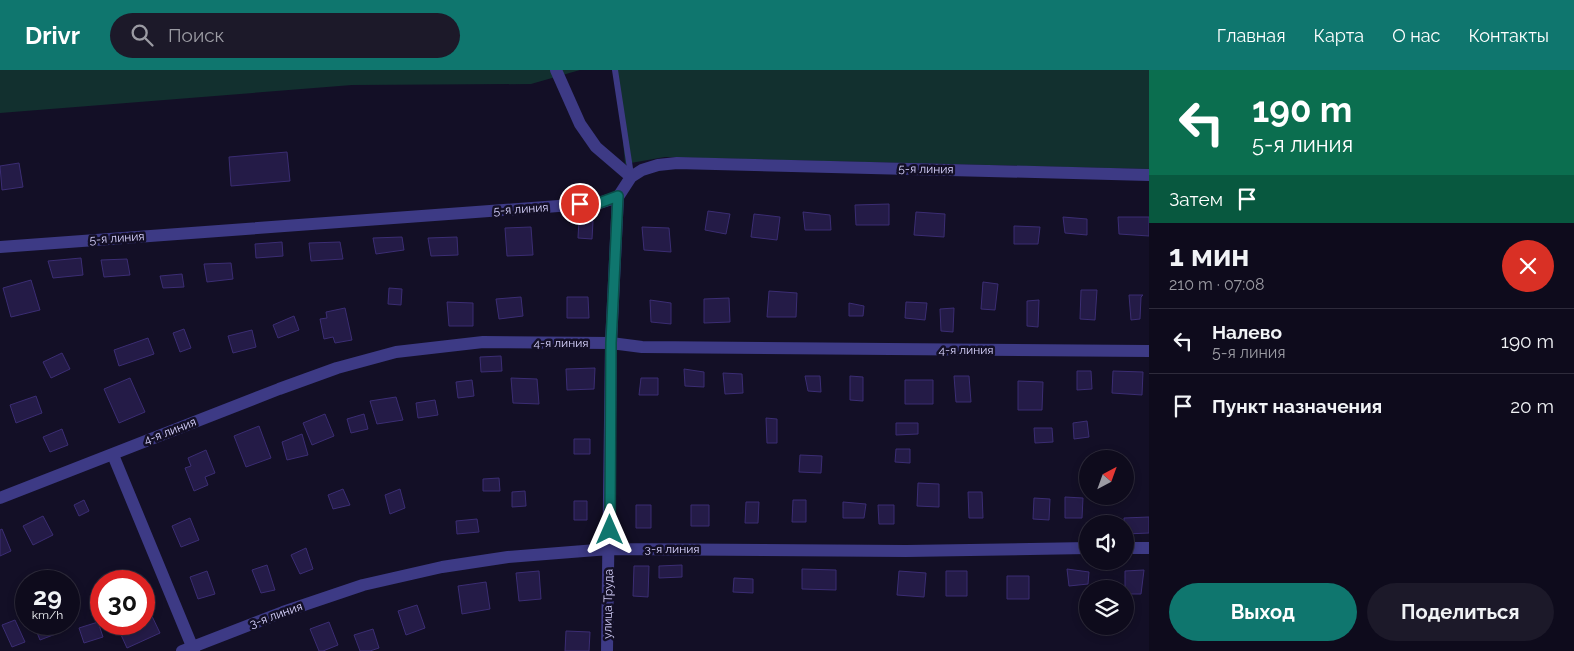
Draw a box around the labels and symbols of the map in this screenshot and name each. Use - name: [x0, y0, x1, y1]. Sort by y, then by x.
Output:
- street label: 5-я линия: [898, 162, 954, 176]
- pin: [559, 183, 601, 225]
- street label: 5-я линия: [493, 200, 549, 218]
- street label: 5-я линия: [89, 229, 145, 247]
- street label: 4-я линия: [533, 336, 589, 350]
- street label: 4-я линия: [938, 343, 994, 357]
- street label: 4-я линия: [142, 415, 198, 447]
- north arrow: [1079, 450, 1134, 505]
- position arrow: [583, 503, 635, 555]
- street label: 3-я линия: [644, 542, 700, 556]
- street label: улица Труда: [600, 569, 616, 639]
- speed limit sign: 30: [90, 570, 155, 635]
- street label: 3-я линия: [248, 599, 304, 631]

